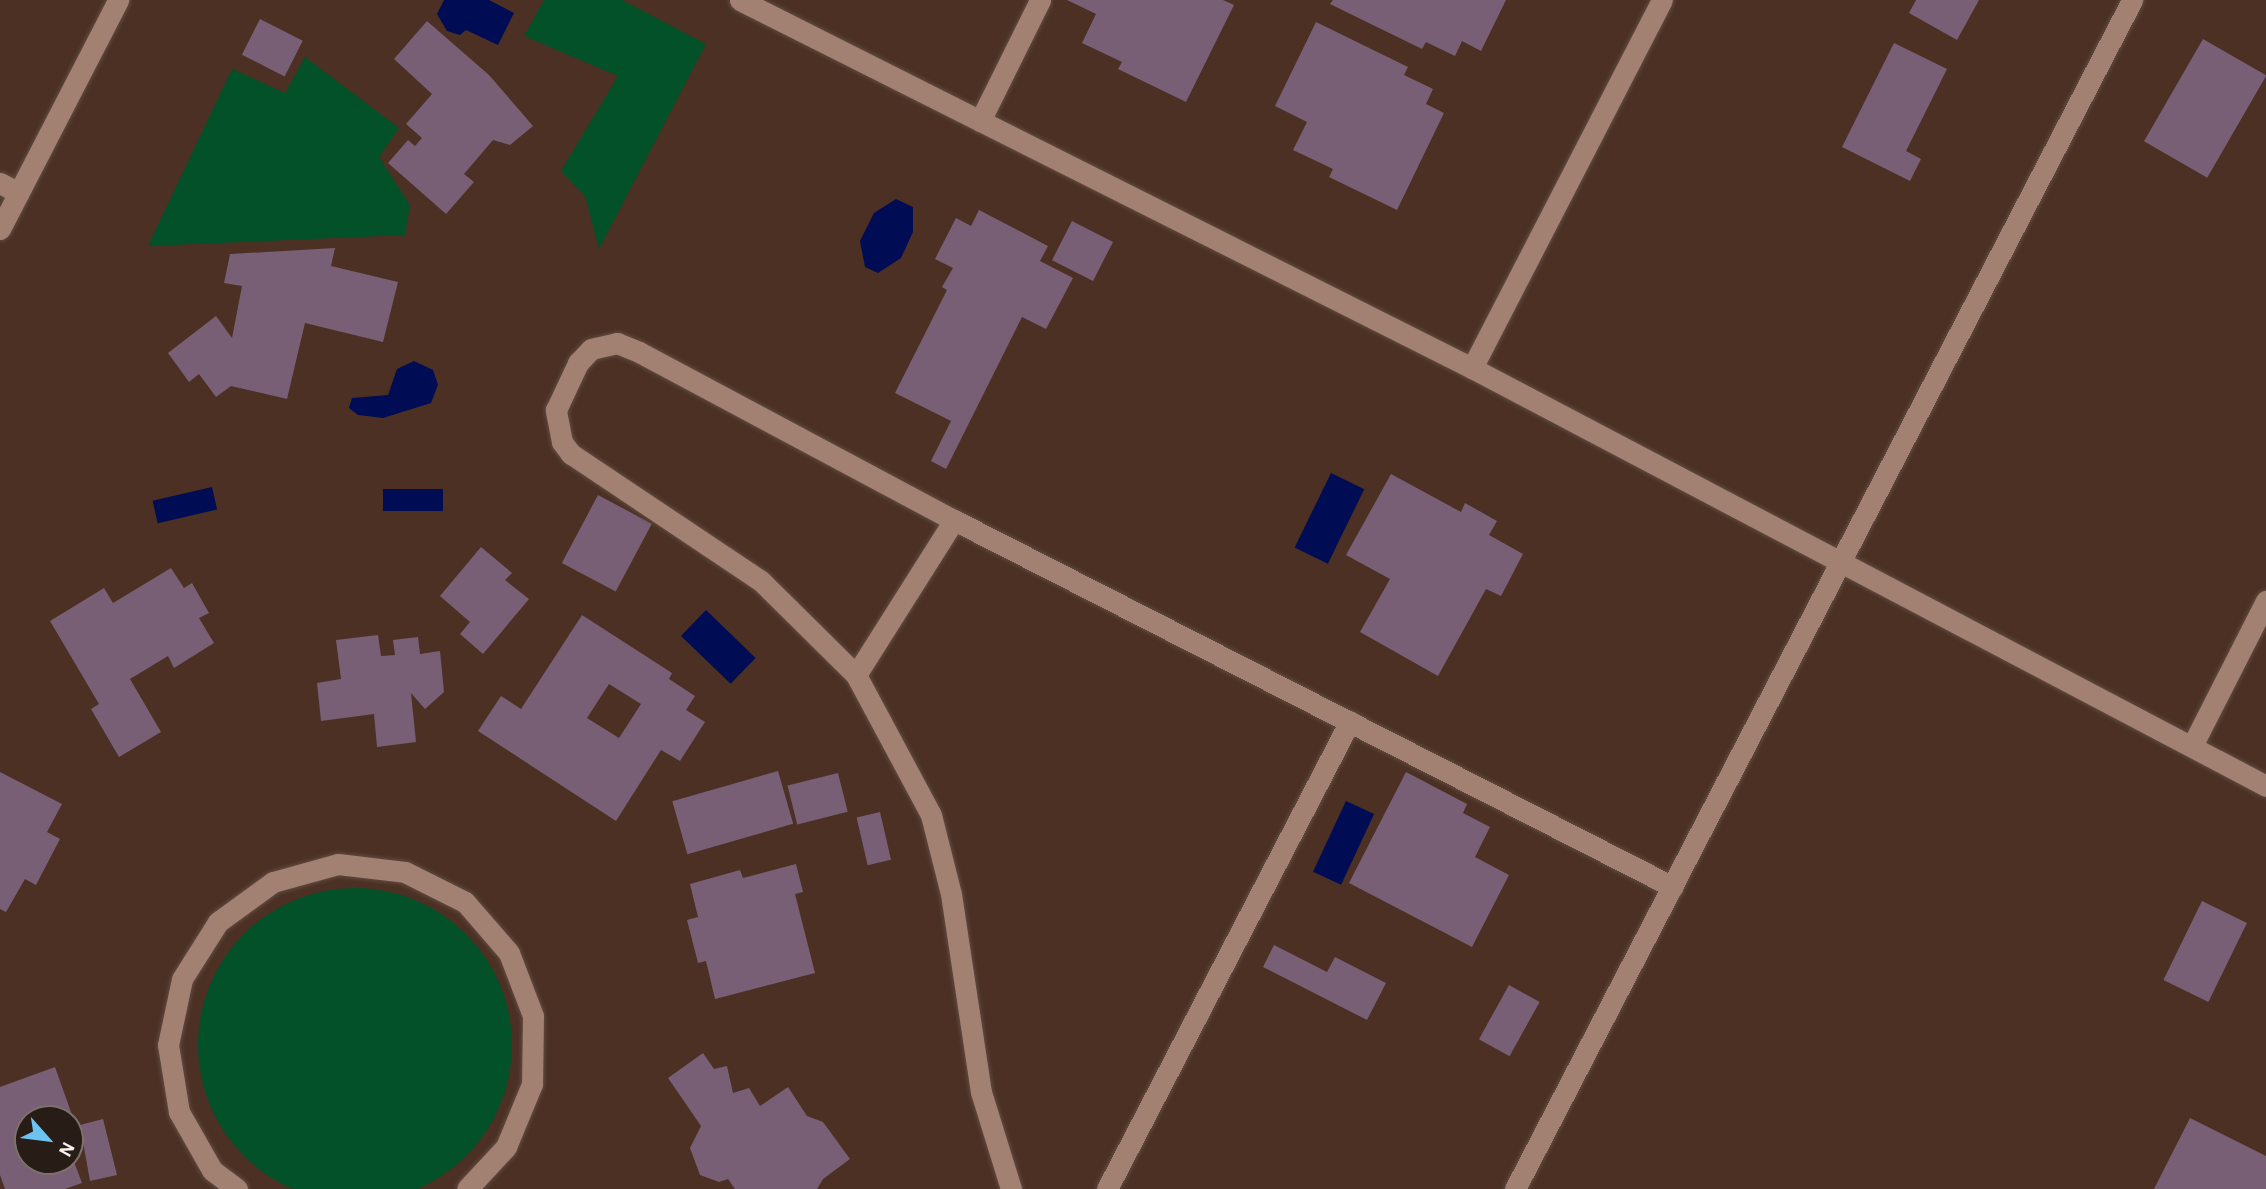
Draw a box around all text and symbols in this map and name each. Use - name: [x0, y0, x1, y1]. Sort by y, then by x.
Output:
- north arrow: [14, 1105, 84, 1175]
- text: N: [55, 1139, 78, 1159]

